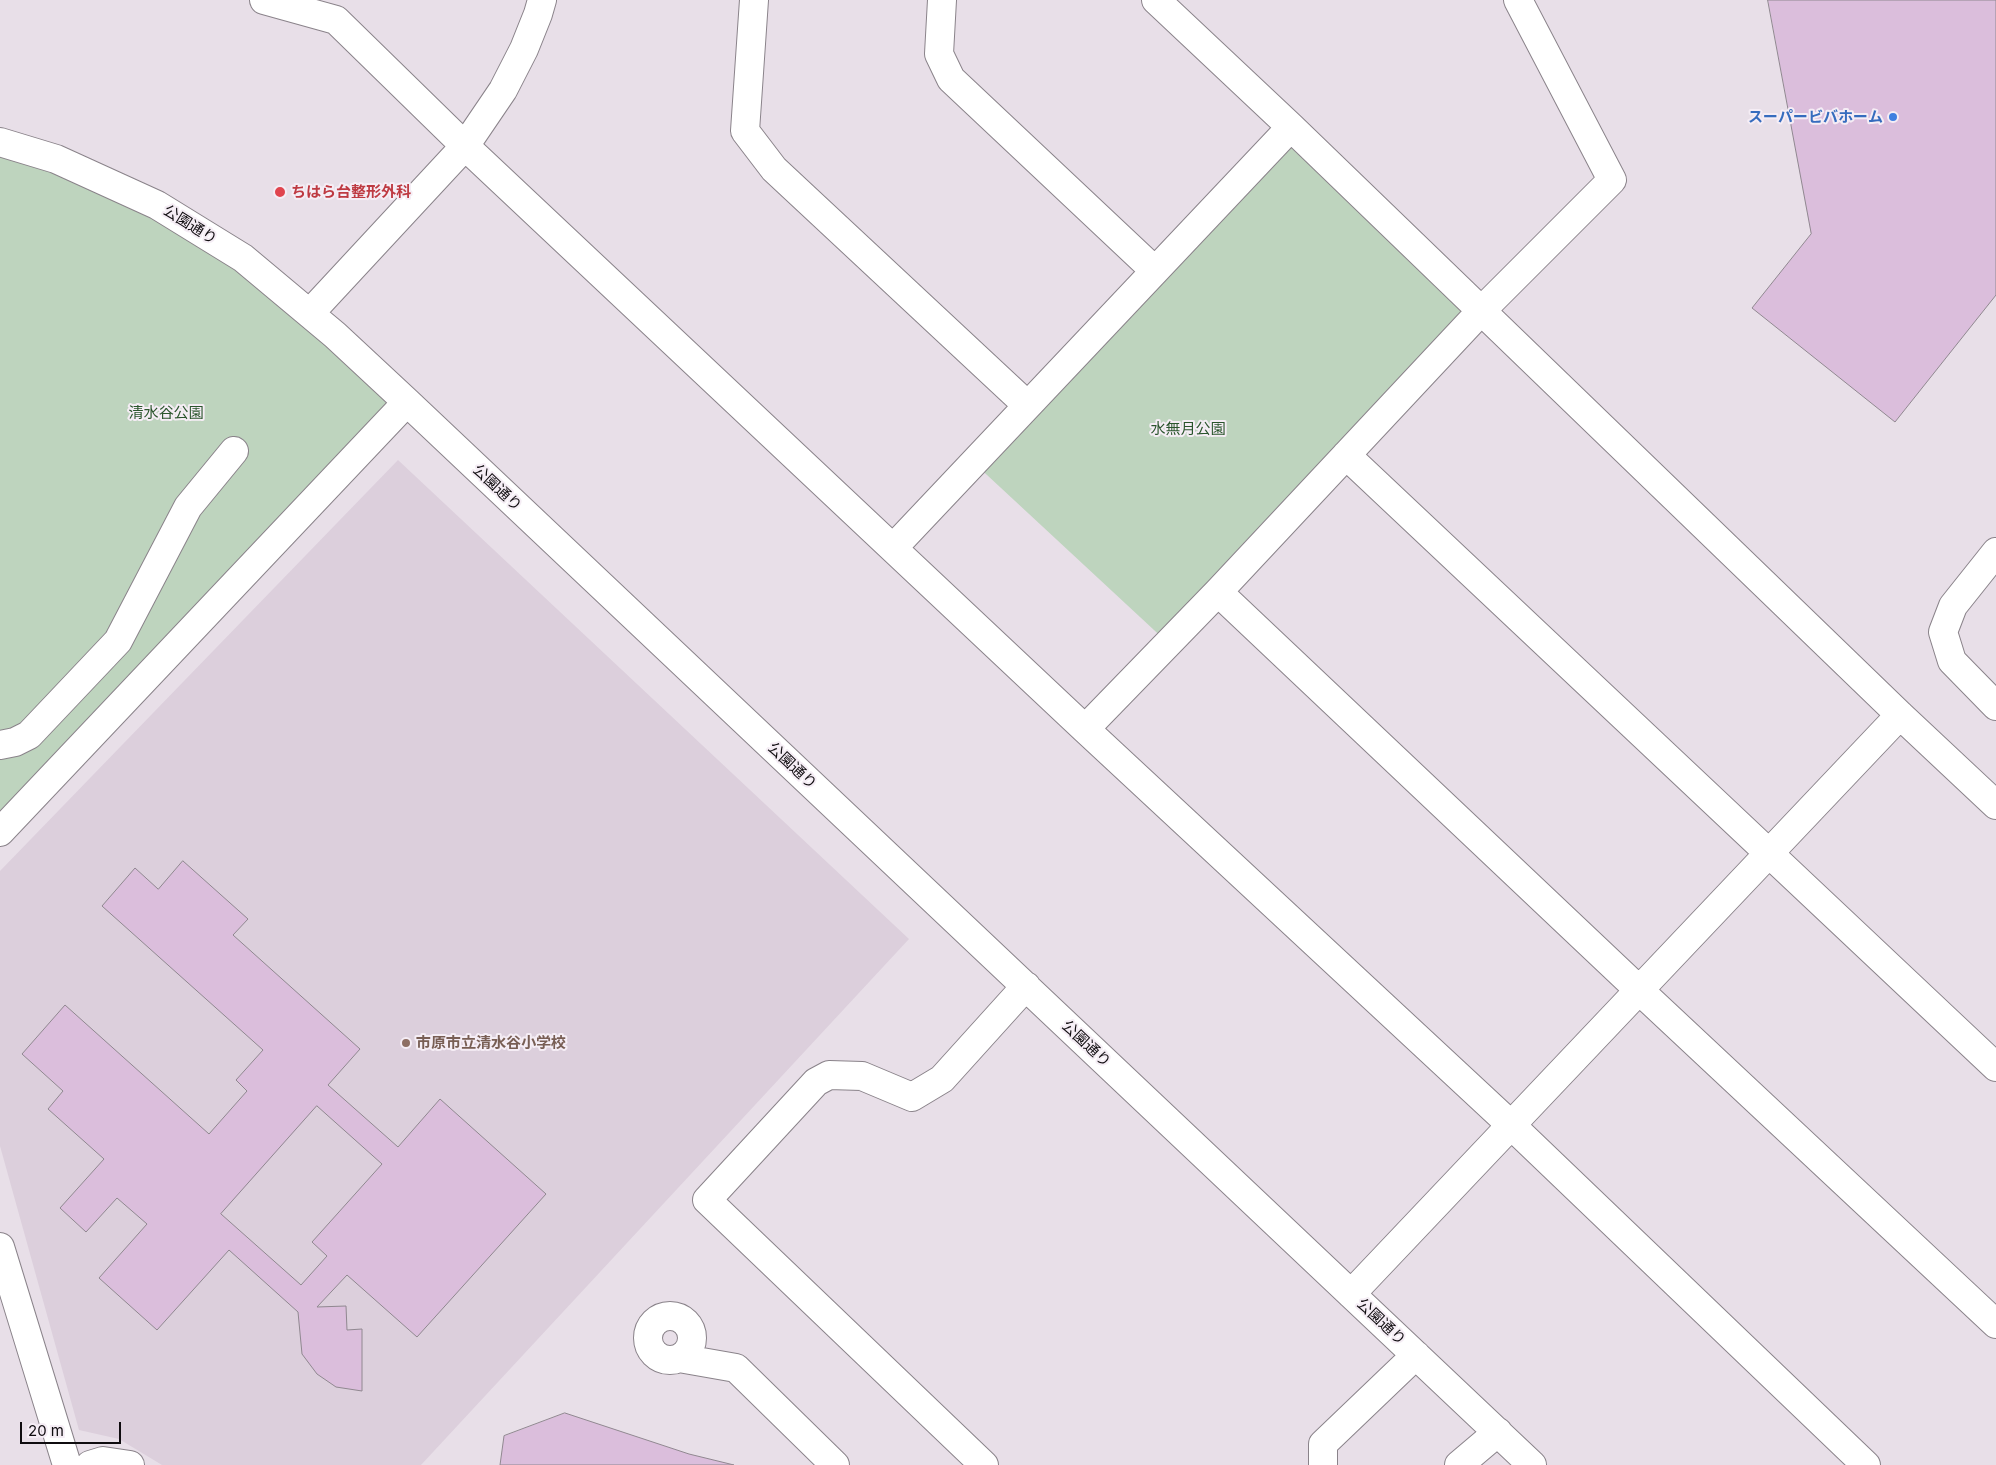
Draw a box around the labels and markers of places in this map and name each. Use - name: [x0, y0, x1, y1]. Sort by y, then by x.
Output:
- place label: スーパービバホーム: [1748, 108, 1883, 126]
- marker: スーパービバホーム: [1887, 111, 1899, 123]
- place label: ちはら台整形外科: [291, 183, 411, 201]
- marker: ちはら台整形外科: [273, 185, 287, 199]
- place label: 市原市立清水谷小学校: [416, 1034, 566, 1052]
- marker: 市原市立清水谷小学校: [400, 1037, 412, 1049]

